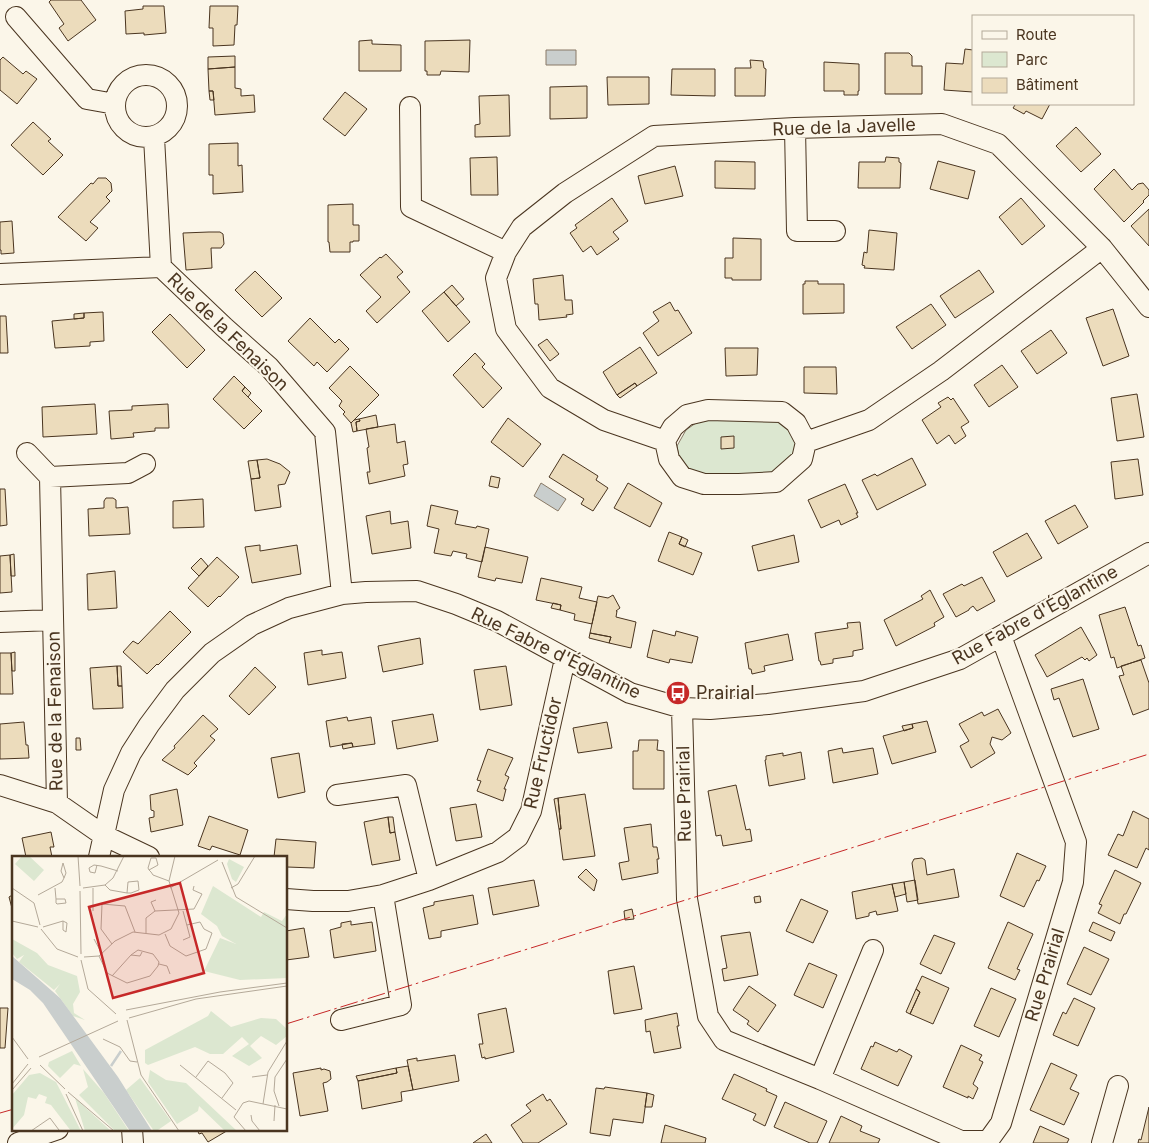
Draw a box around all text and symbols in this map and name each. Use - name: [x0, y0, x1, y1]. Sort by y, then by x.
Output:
- legend: [972, 15, 1134, 105]
- text: Route: [1016, 25, 1057, 44]
- text: Parc: [1016, 50, 1048, 69]
- text: Bâtiment: [1016, 75, 1079, 94]
- street label: Rue de la Javelle: [772, 114, 916, 139]
- street label: Rue de la Fenaison: [163, 268, 293, 395]
- street label: Rue Fabre d'Églantine: [948, 559, 1121, 669]
- street label: Rue Fabre d'Églantine: [468, 601, 645, 703]
- street label: Rue de la Fenaison: [43, 631, 66, 791]
- bus stop icon: Prairial: [665, 680, 691, 706]
- place label: Prairial: [696, 682, 755, 703]
- street label: Rue Fructidor: [519, 695, 566, 811]
- street label: Rue Prairial: [672, 746, 695, 842]
- inset map: [12, 856, 288, 1130]
- street label: Rue Prairial: [1020, 926, 1069, 1024]

